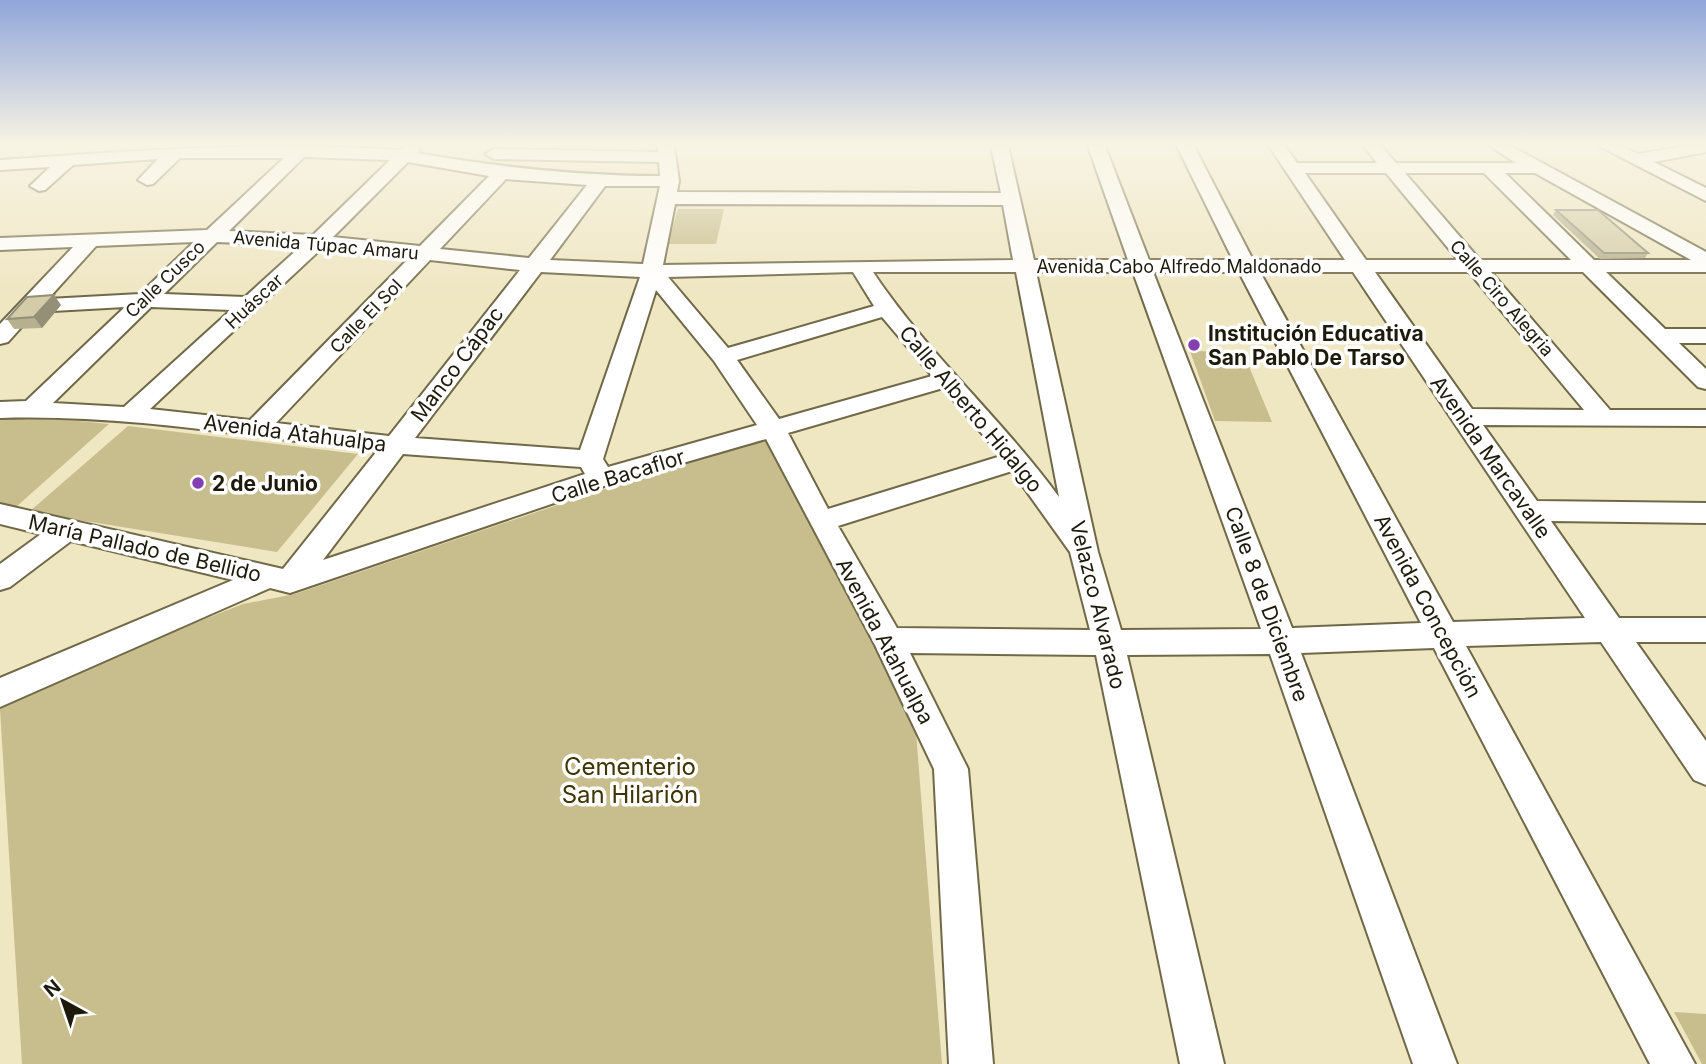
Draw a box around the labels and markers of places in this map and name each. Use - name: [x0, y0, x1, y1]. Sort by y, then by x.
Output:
- place label: Institución Educativa San Pablo De Tarso: [1208, 321, 1424, 370]
- marker: Institución Educativa San Pablo De Tarso: [1186, 337, 1202, 353]
- place label: 2 de Junio: [212, 471, 318, 496]
- marker: 2 de Junio: [190, 475, 206, 491]

